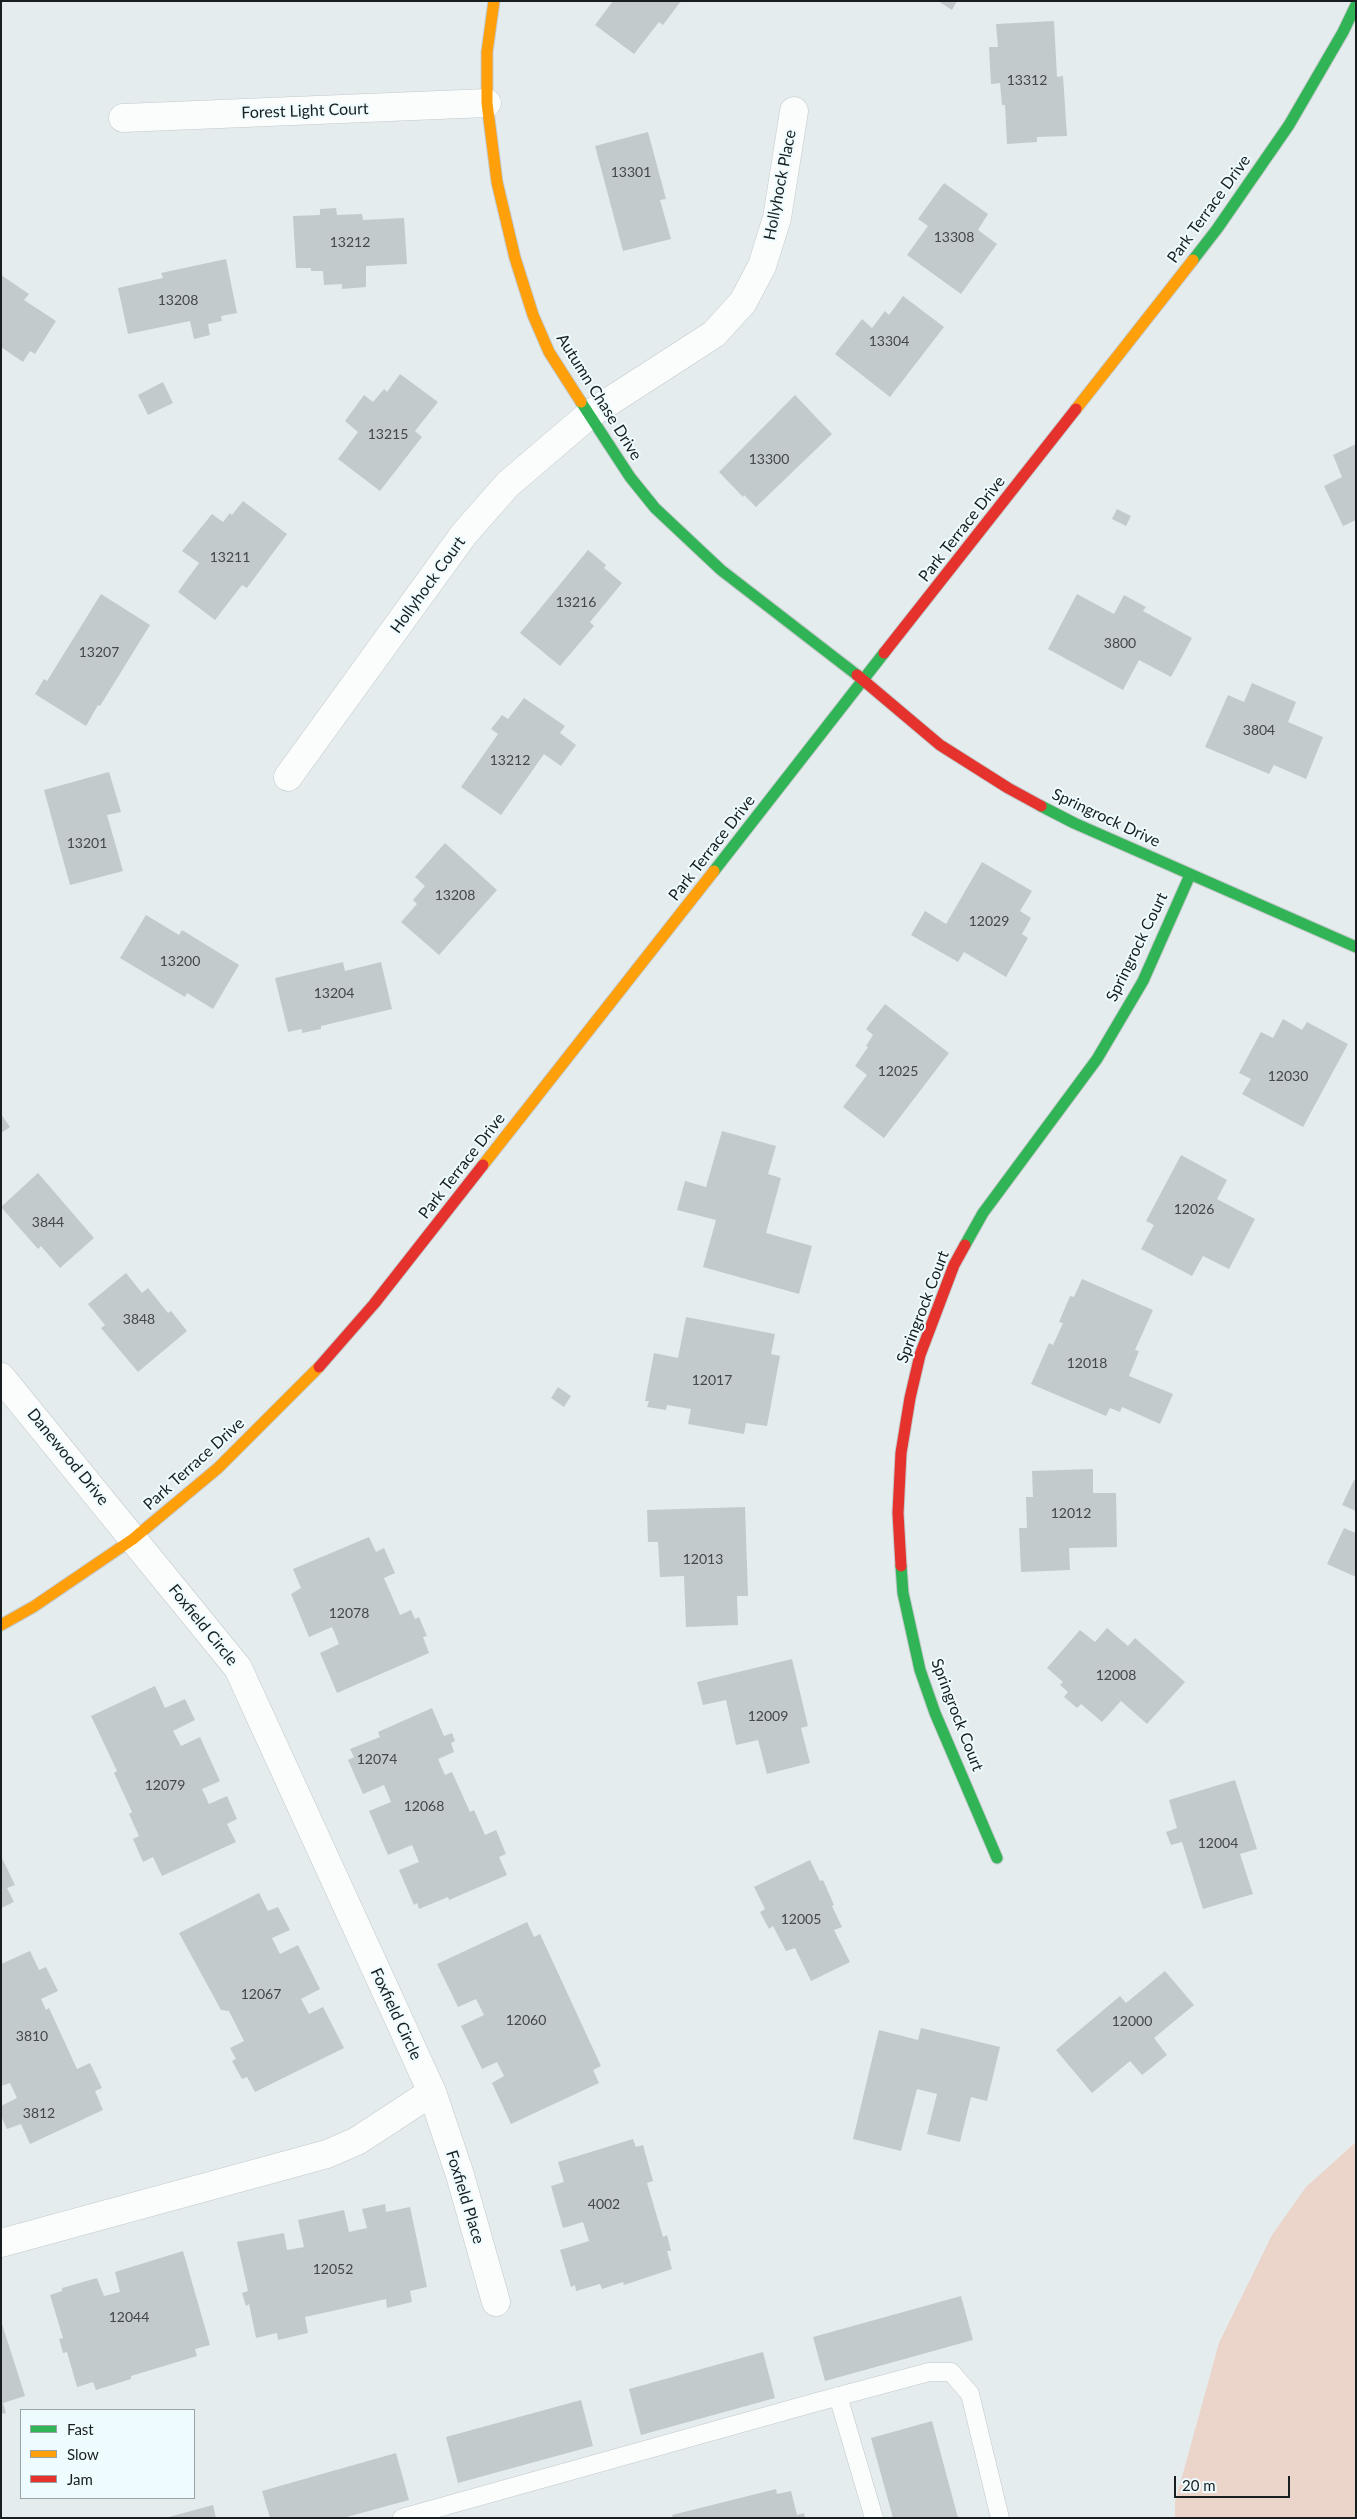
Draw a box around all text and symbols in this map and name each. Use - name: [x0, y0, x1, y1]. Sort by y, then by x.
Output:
- house number: 13312: [1007, 72, 1047, 88]
- street label: Forest Light Court: [241, 99, 369, 123]
- street label: Hollyhock Place: [760, 128, 800, 242]
- street label: Park Terrace Drive: [1163, 151, 1255, 267]
- house number: 13301: [611, 164, 651, 180]
- house number: 13308: [934, 229, 974, 245]
- house number: 13212: [330, 234, 370, 250]
- house number: 13208: [158, 292, 198, 308]
- street label: Autumn Chase Drive: [552, 330, 646, 464]
- house number: 13304: [869, 333, 909, 349]
- house number: 13215: [368, 426, 408, 442]
- house number: 13300: [749, 451, 789, 467]
- street label: Park Terrace Drive: [915, 472, 1009, 586]
- street label: Hollyhock Court: [386, 533, 470, 637]
- house number: 13211: [210, 549, 250, 565]
- house number: 13216: [556, 594, 596, 610]
- house number: 3800: [1104, 635, 1136, 651]
- house number: 13207: [79, 644, 119, 660]
- house number: 3804: [1243, 722, 1275, 738]
- house number: 13212: [490, 752, 530, 768]
- street label: Springrock Drive: [1049, 785, 1163, 851]
- street label: Park Terrace Drive: [665, 791, 759, 905]
- house number: 13201: [67, 835, 107, 851]
- house number: 13208: [435, 887, 475, 903]
- street label: Springrock Court: [1102, 889, 1172, 1005]
- house number: 12029: [969, 913, 1009, 929]
- house number: 13200: [160, 953, 200, 969]
- house number: 13204: [314, 985, 354, 1001]
- house number: 12025: [878, 1063, 918, 1079]
- house number: 12030: [1268, 1068, 1308, 1084]
- street label: Park Terrace Drive: [415, 1109, 509, 1223]
- house number: 12026: [1174, 1201, 1214, 1217]
- house number: 3844: [32, 1214, 64, 1230]
- street label: Springrock Court: [893, 1248, 953, 1366]
- house number: 3848: [123, 1311, 155, 1327]
- house number: 12018: [1067, 1355, 1107, 1371]
- house number: 12017: [692, 1372, 732, 1388]
- street label: Danewood Drive: [23, 1405, 113, 1509]
- street label: Park Terrace Drive: [140, 1414, 248, 1514]
- house number: 12012: [1051, 1505, 1091, 1521]
- house number: 12013: [683, 1551, 723, 1567]
- street label: Foxfield Circle: [164, 1580, 242, 1670]
- house number: 12078: [329, 1605, 369, 1621]
- street label: Springrock Court: [927, 1656, 987, 1774]
- house number: 12008: [1096, 1667, 1136, 1683]
- house number: 12009: [748, 1708, 788, 1724]
- house number: 12074: [357, 1751, 397, 1767]
- house number: 12079: [145, 1777, 185, 1793]
- house number: 12068: [404, 1798, 444, 1814]
- house number: 12004: [1198, 1835, 1238, 1851]
- house number: 12005: [781, 1911, 821, 1927]
- street label: Foxfield Circle: [366, 1965, 426, 2063]
- house number: 12067: [241, 1986, 281, 2002]
- house number: 12060: [506, 2012, 546, 2028]
- house number: 12000: [1112, 2013, 1152, 2029]
- house number: 3810: [16, 2028, 48, 2044]
- house number: 3812: [23, 2105, 55, 2121]
- street label: Foxfield Place: [442, 2148, 488, 2246]
- house number: 4002: [588, 2196, 620, 2212]
- house number: 12052: [313, 2261, 353, 2277]
- house number: 12044: [109, 2309, 149, 2325]
- legend: [20, 2409, 195, 2499]
- text: Fast: [67, 2420, 94, 2438]
- text: Slow: [67, 2445, 99, 2463]
- scale bar: [1177, 2466, 1293, 2498]
- text: Jam: [67, 2470, 93, 2488]
- text: 20 m: [1182, 2476, 1216, 2494]

